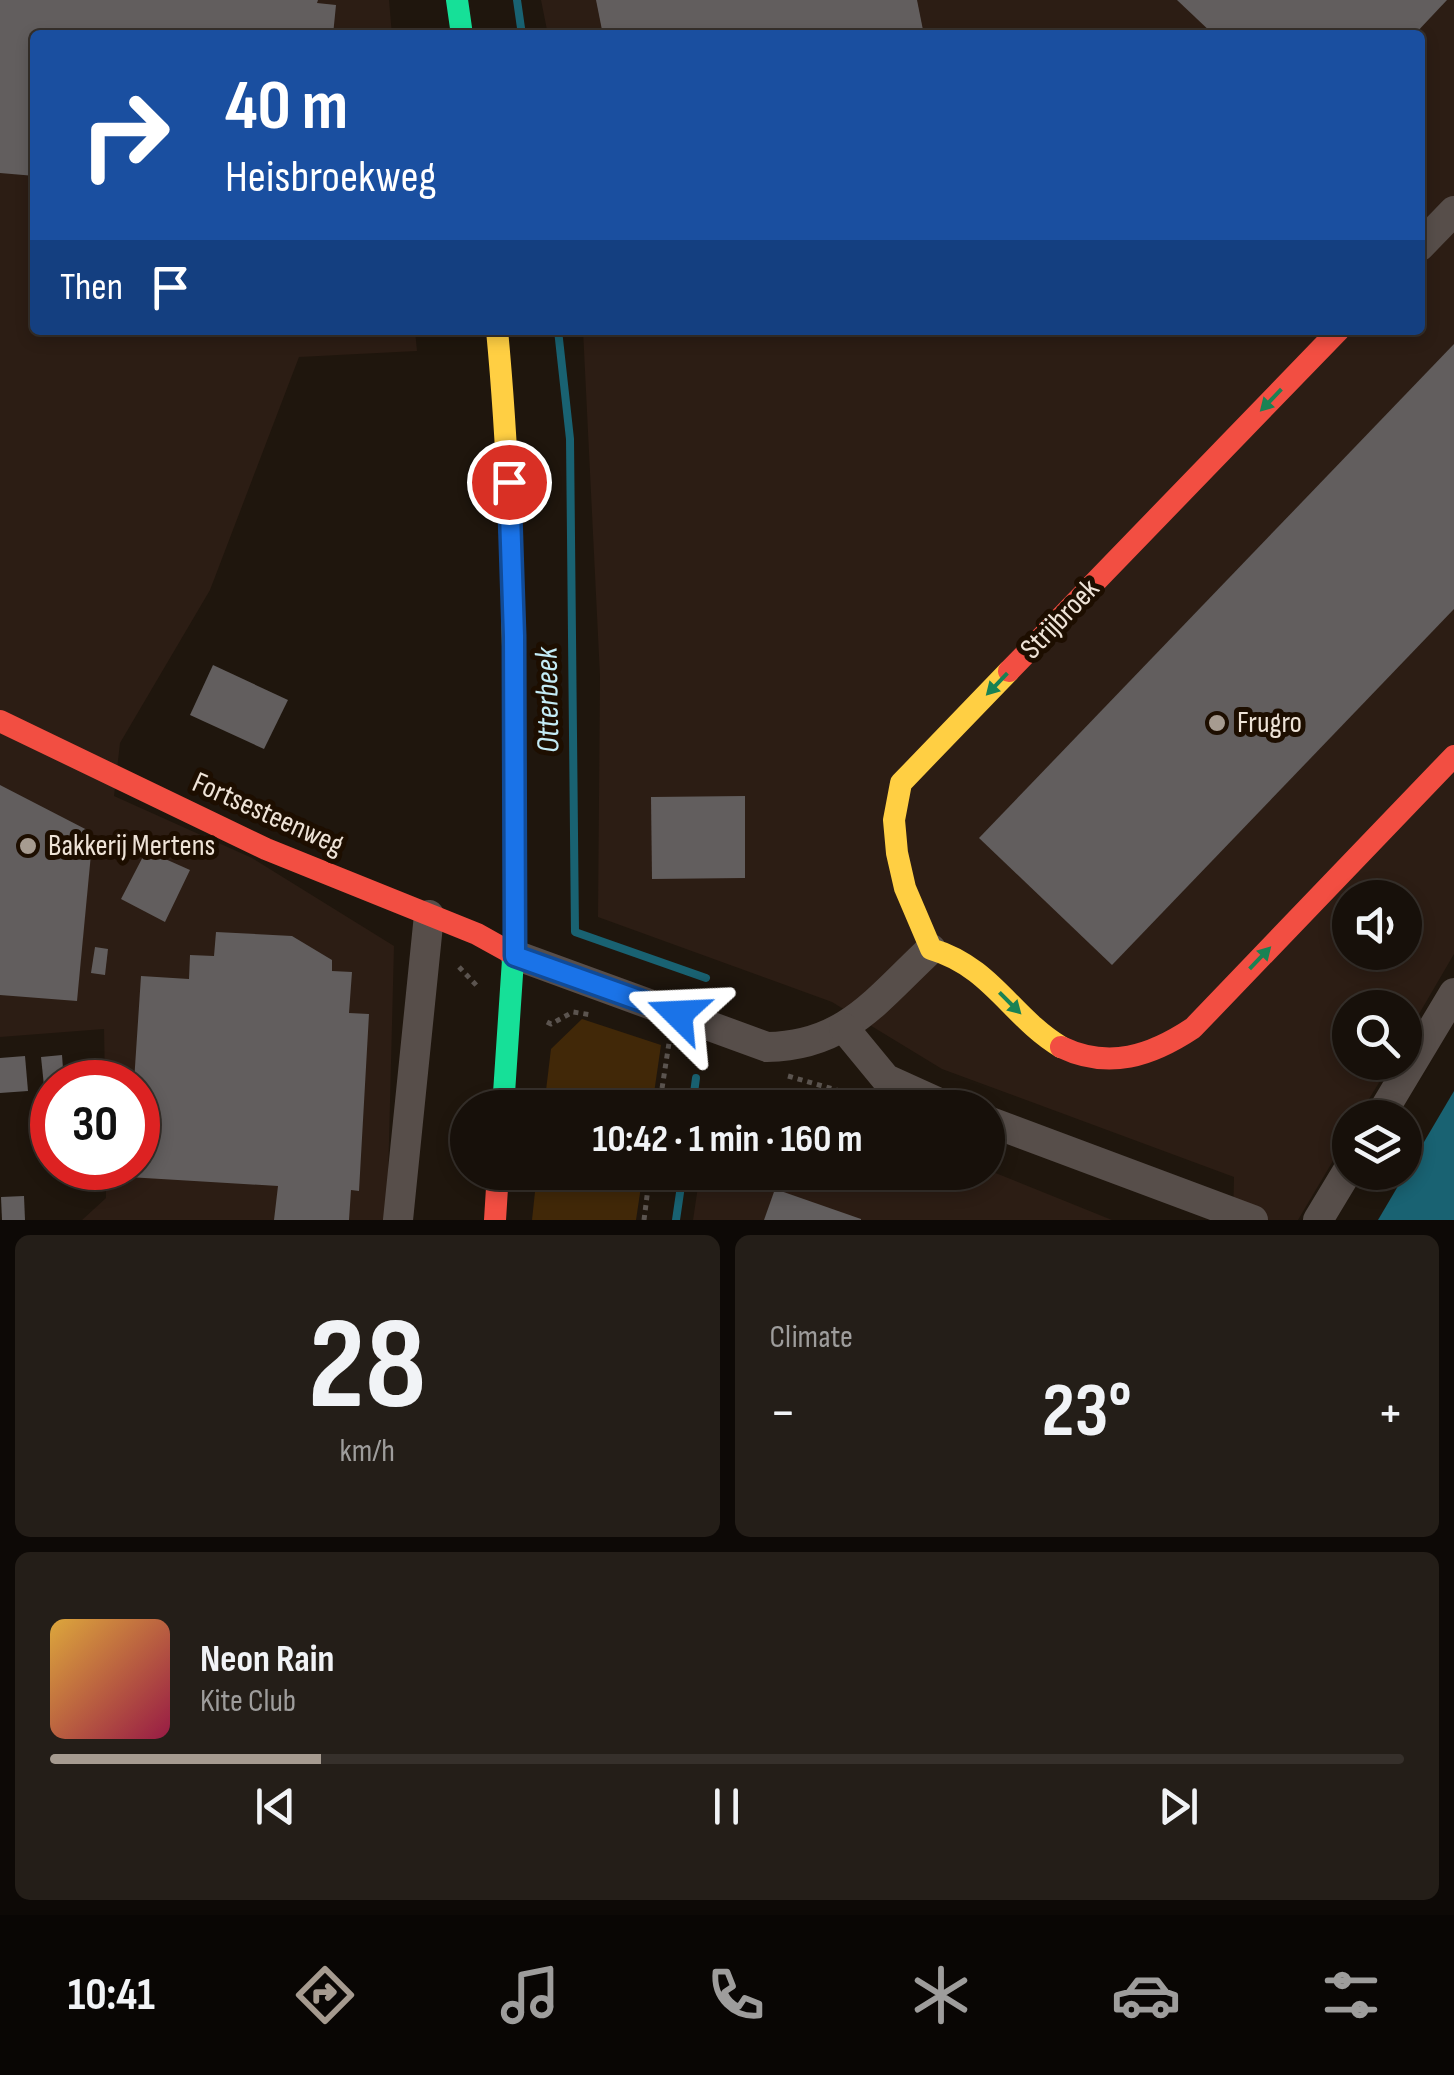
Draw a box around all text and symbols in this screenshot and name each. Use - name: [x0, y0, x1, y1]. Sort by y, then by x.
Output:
- text: 40 m: [225, 65, 348, 149]
- icon: right: [60, 70, 190, 200]
- text: Heisbroekweg: [225, 150, 437, 205]
- icon: arrive: [143, 260, 198, 315]
- text: Then: [60, 265, 123, 310]
- one-way arrow: [1260, 388, 1283, 412]
- pin: [467, 440, 552, 525]
- icon: arrive: [482, 455, 537, 510]
- street label: Strijbroek: [1013, 571, 1107, 667]
- water label: Otterbeek: [528, 646, 568, 753]
- one-way arrow: [986, 672, 1009, 696]
- place label: Frugro: [1237, 705, 1302, 741]
- marker: Frugro: [1206, 712, 1228, 734]
- street label: Fortsesteenweg: [187, 765, 349, 863]
- place label: Bakkerij Mertens: [48, 828, 215, 864]
- marker: Bakkerij Mertens: [17, 835, 39, 857]
- map controls: [1332, 880, 1422, 1190]
- button: sound: [1332, 880, 1422, 970]
- one-way arrow: [1248, 946, 1271, 970]
- position arrow: [626, 962, 730, 1066]
- button: search: [1332, 990, 1422, 1080]
- one-way arrow: [998, 991, 1022, 1015]
- speed limit sign: 30: [30, 1060, 160, 1190]
- button: layers: [1332, 1100, 1422, 1190]
- text: 10:42 · 1 min · 160 m: [593, 1117, 862, 1162]
- text: 28: [308, 1289, 426, 1445]
- text: Climate: [770, 1318, 853, 1357]
- text: 23°: [1042, 1367, 1132, 1458]
- text: −: [770, 1380, 796, 1447]
- text: +: [1377, 1380, 1404, 1447]
- text: km/h: [340, 1432, 395, 1471]
- text: Neon Rain: [200, 1637, 334, 1682]
- text: Kite Club: [200, 1682, 296, 1721]
- icon: previous: [248, 1779, 303, 1834]
- icon: pause: [699, 1779, 754, 1834]
- icon: next: [1151, 1779, 1206, 1834]
- icon: directions: [290, 1960, 360, 2030]
- icon: music: [495, 1960, 565, 2030]
- icon: phone: [701, 1960, 771, 2030]
- icon: climate: [906, 1960, 976, 2030]
- icon: car: [1111, 1960, 1181, 2030]
- icon: filters: [1316, 1960, 1386, 2030]
- text: 10:41: [68, 1968, 155, 2023]

